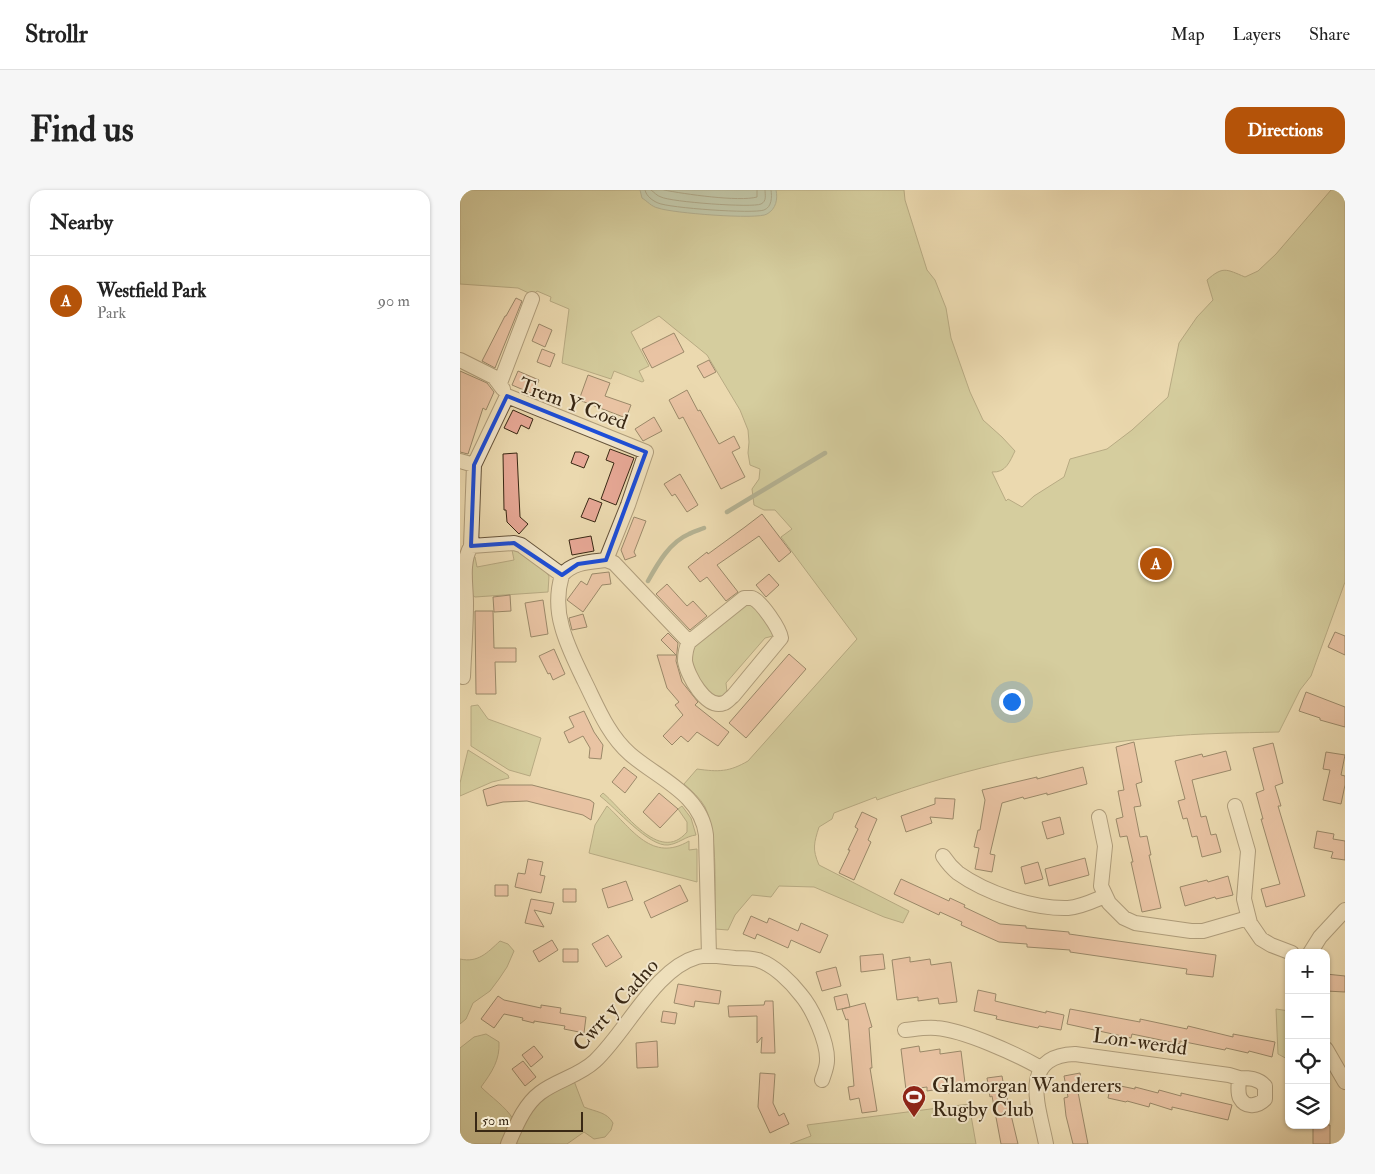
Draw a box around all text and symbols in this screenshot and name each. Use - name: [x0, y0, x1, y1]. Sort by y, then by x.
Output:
- text: Strollr: [25, 19, 88, 50]
- text: Map: [1171, 23, 1205, 46]
- text: Layers: [1233, 23, 1281, 46]
- text: Share: [1309, 23, 1350, 46]
- button: Directions: [1225, 107, 1345, 154]
- text: Find us: [30, 108, 134, 152]
- text: Nearby: [50, 209, 113, 236]
- text: Westfield Park: [97, 279, 206, 303]
- text: A: [61, 291, 71, 311]
- text: 90 m: [378, 291, 410, 311]
- text: Park: [97, 303, 126, 323]
- street label: Trem Y Coed: [515, 372, 632, 436]
- pin: A: [1140, 545, 1172, 583]
- your location: [999, 689, 1025, 715]
- map controls: [1285, 949, 1330, 1129]
- button: +: [1285, 949, 1330, 994]
- street label: Cwrt y Cadno: [567, 953, 665, 1057]
- button: −: [1285, 994, 1330, 1039]
- street label: Lon-werdd: [1091, 1022, 1190, 1062]
- button: locate: [1285, 1039, 1330, 1084]
- place label: Glamorgan Wanderers Rugby Club: [932, 1072, 1122, 1123]
- sports icon: Glamorgan Wanderers Rugby Club: [901, 1084, 927, 1118]
- button: layers: [1285, 1084, 1330, 1129]
- scale bar: [475, 1109, 582, 1132]
- text: 50 m: [482, 1112, 509, 1129]

